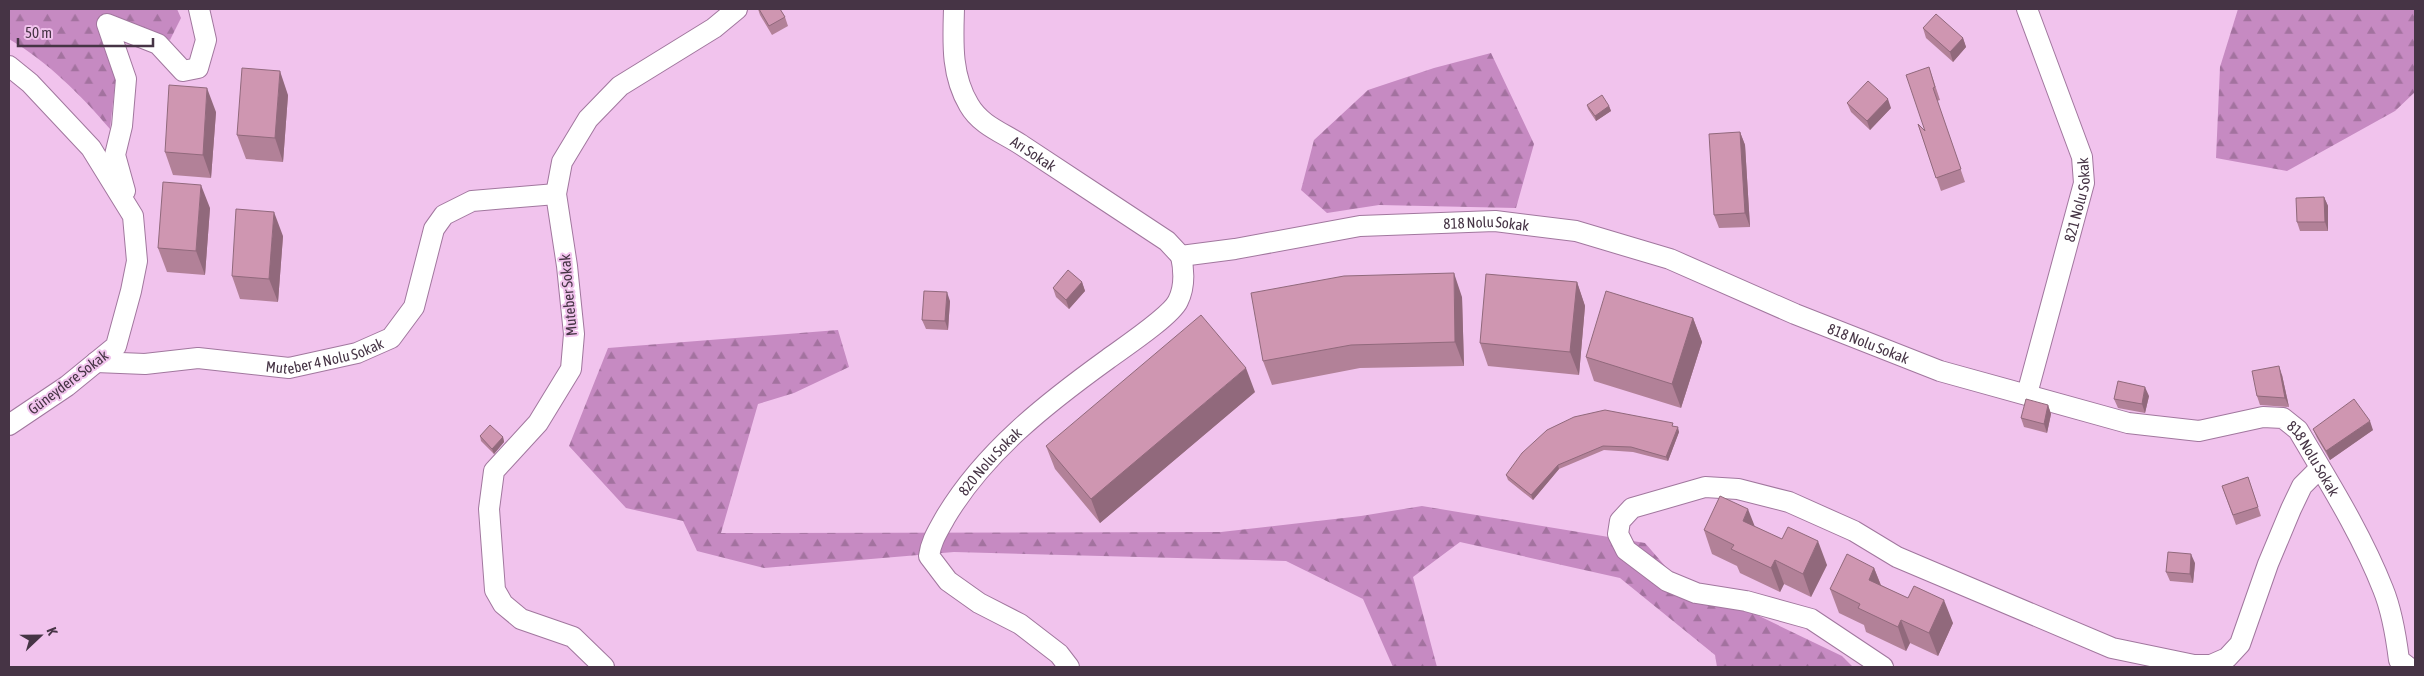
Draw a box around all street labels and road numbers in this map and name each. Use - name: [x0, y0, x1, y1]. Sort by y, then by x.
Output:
- street label: Arı Sokak: [1008, 132, 1060, 174]
- street label: 821 Nolu Sokak: [2060, 157, 2093, 244]
- street label: 818 Nolu Sokak: [1443, 212, 1531, 234]
- street label: Muteber Sokak: [556, 253, 580, 337]
- street label: 818 Nolu Sokak: [1825, 319, 1912, 367]
- street label: Muteber 4 Nolu Sokak: [265, 334, 386, 377]
- street label: Güneydere Sokak: [25, 346, 112, 418]
- street label: 818 Nolu Sokak: [2284, 417, 2344, 499]
- street label: 820 Nolu Sokak: [954, 423, 1025, 498]

